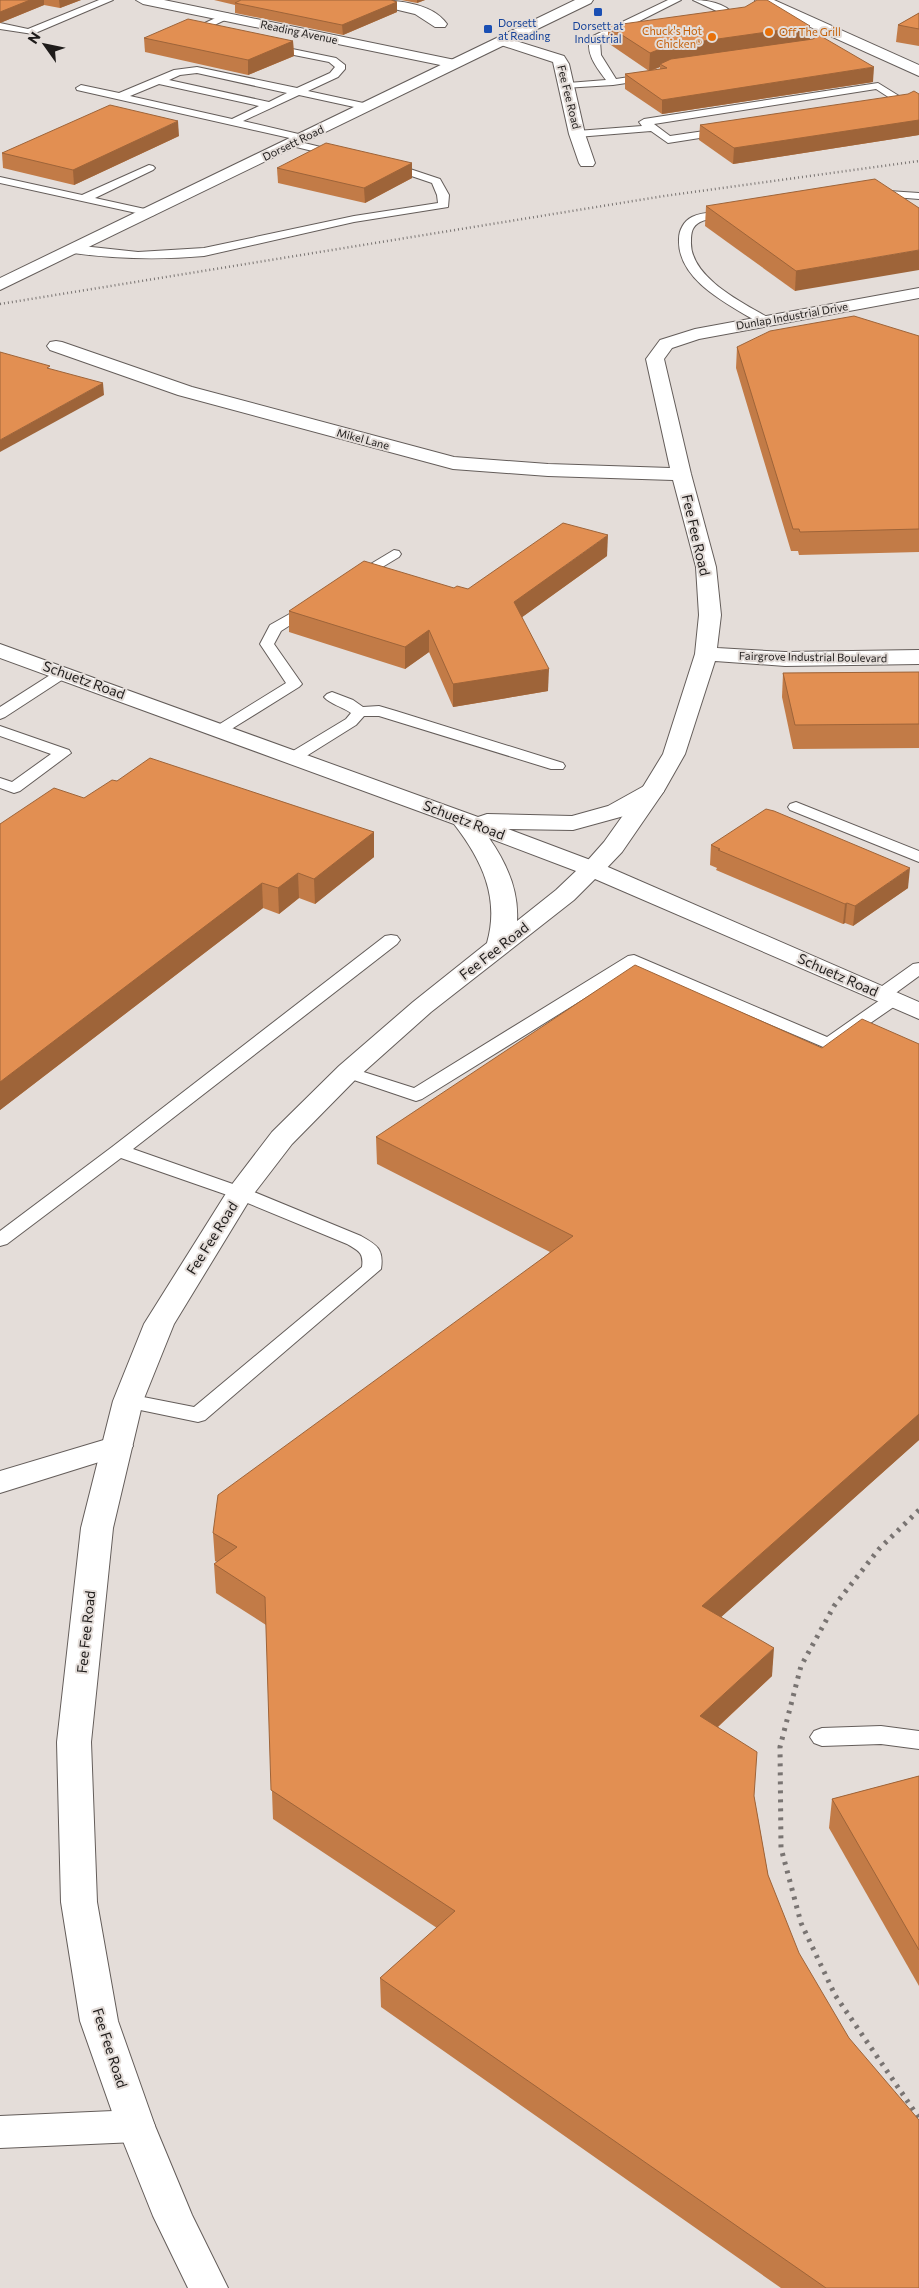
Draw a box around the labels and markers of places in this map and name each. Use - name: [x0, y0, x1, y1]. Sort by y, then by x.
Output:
- marker: Dorsett at Industrial: [592, 6, 604, 18]
- place label: Dorsett at Reading: [498, 16, 550, 42]
- place label: Dorsett at Industrial: [573, 19, 624, 45]
- marker: Dorsett at Reading: [482, 23, 494, 35]
- place label: Chuck's Hot Chicken®: [642, 24, 702, 50]
- place label: Off The Grill: [779, 25, 841, 38]
- marker: Off The Grill: [763, 26, 775, 38]
- marker: Chuck's Hot Chicken®: [706, 31, 718, 43]

